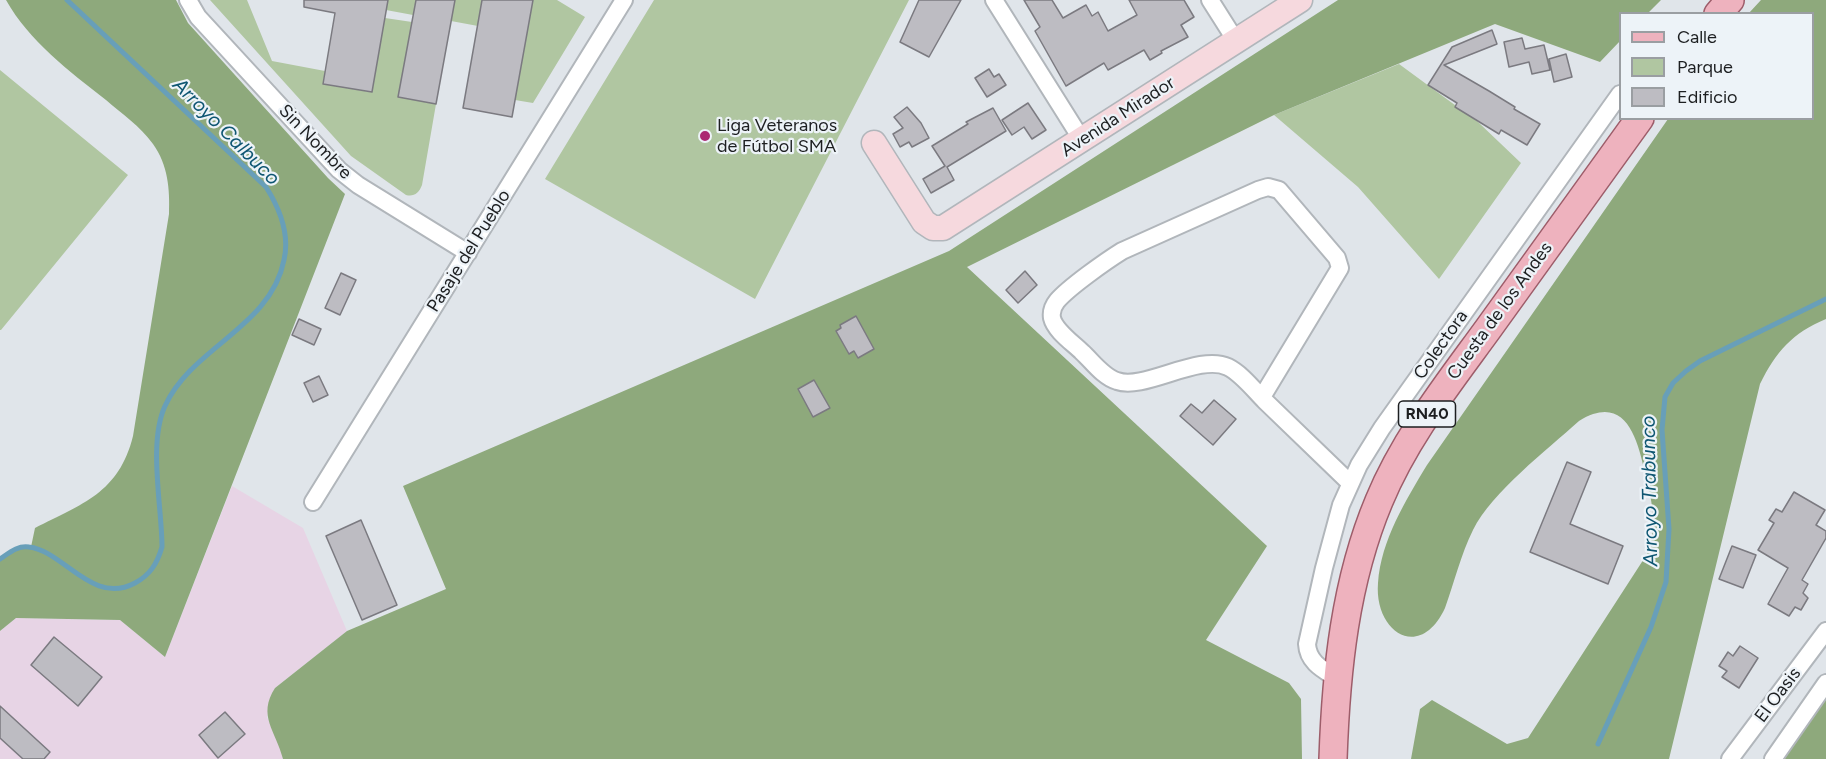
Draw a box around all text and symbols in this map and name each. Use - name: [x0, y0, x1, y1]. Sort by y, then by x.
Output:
- legend: [1619, 12, 1814, 120]
- text: Calle: [1677, 26, 1717, 48]
- text: Parque: [1677, 56, 1733, 78]
- street label: Avenida Mirador: [1057, 72, 1179, 162]
- water label: Arroyo Calbuco: [168, 74, 284, 190]
- text: Edificio: [1677, 86, 1738, 108]
- street label: Sin Nombre: [274, 100, 356, 184]
- place label: Liga Veteranos de Fútbol SMA: [717, 115, 837, 158]
- marker: Liga Veteranos de Fútbol SMA: [698, 129, 712, 143]
- street label: Pasaje del Pueblo: [423, 186, 515, 316]
- street label: Cuesta de los Andes: [1443, 238, 1557, 384]
- street label: Colectora: [1409, 306, 1473, 384]
- road number: RN40: [1398, 401, 1456, 427]
- water label: Arroyo Trabunco: [1637, 415, 1663, 567]
- street label: El Oasis: [1750, 663, 1806, 727]

